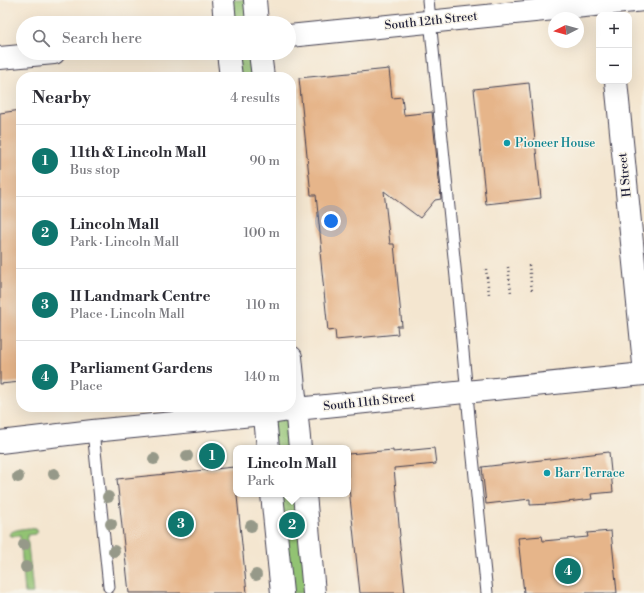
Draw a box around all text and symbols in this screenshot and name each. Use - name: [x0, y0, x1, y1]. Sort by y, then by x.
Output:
- street label: South 12th Street: [384, 9, 479, 33]
- north arrow: [548, 12, 584, 48]
- map controls: [596, 12, 632, 84]
- button: +: [596, 12, 632, 48]
- search box: [16, 16, 296, 60]
- icon: search: [30, 27, 52, 49]
- text: Search here: [62, 29, 142, 48]
- button: −: [596, 48, 632, 84]
- text: Nearby: [32, 87, 91, 109]
- text: 4 results: [230, 90, 280, 106]
- place label: Pioneer House: [515, 136, 595, 151]
- marker: Pioneer House: [502, 138, 512, 148]
- text: 11th & Lincoln Mall: [70, 143, 207, 162]
- street label: H Street: [615, 151, 635, 198]
- text: 1: [42, 153, 48, 169]
- text: 90 m: [249, 153, 280, 169]
- text: Bus stop: [70, 162, 120, 178]
- your location: [321, 211, 341, 231]
- text: Lincoln Mall: [70, 215, 159, 234]
- text: 2: [41, 225, 49, 241]
- text: 100 m: [244, 225, 280, 241]
- text: Park · Lincoln Mall: [70, 234, 179, 250]
- text: II Landmark Centre: [70, 287, 210, 306]
- text: 3: [41, 297, 49, 313]
- text: 110 m: [246, 297, 280, 313]
- text: Place · Lincoln Mall: [70, 306, 185, 322]
- text: Parliament Gardens: [70, 359, 212, 378]
- text: 4: [41, 369, 49, 385]
- text: 140 m: [244, 369, 280, 385]
- text: Place: [70, 378, 102, 394]
- street label: South 11th Street: [323, 390, 416, 414]
- pin: 1: [199, 441, 225, 471]
- popup: [233, 445, 351, 497]
- text: Lincoln Mall: [247, 454, 337, 473]
- place label: Barr Terrace: [554, 466, 625, 481]
- marker: Barr Terrace: [542, 468, 552, 478]
- text: Park: [247, 473, 274, 489]
- pin: 3: [168, 509, 194, 539]
- pin: 2: [279, 510, 305, 540]
- pin: 4: [555, 556, 581, 586]

